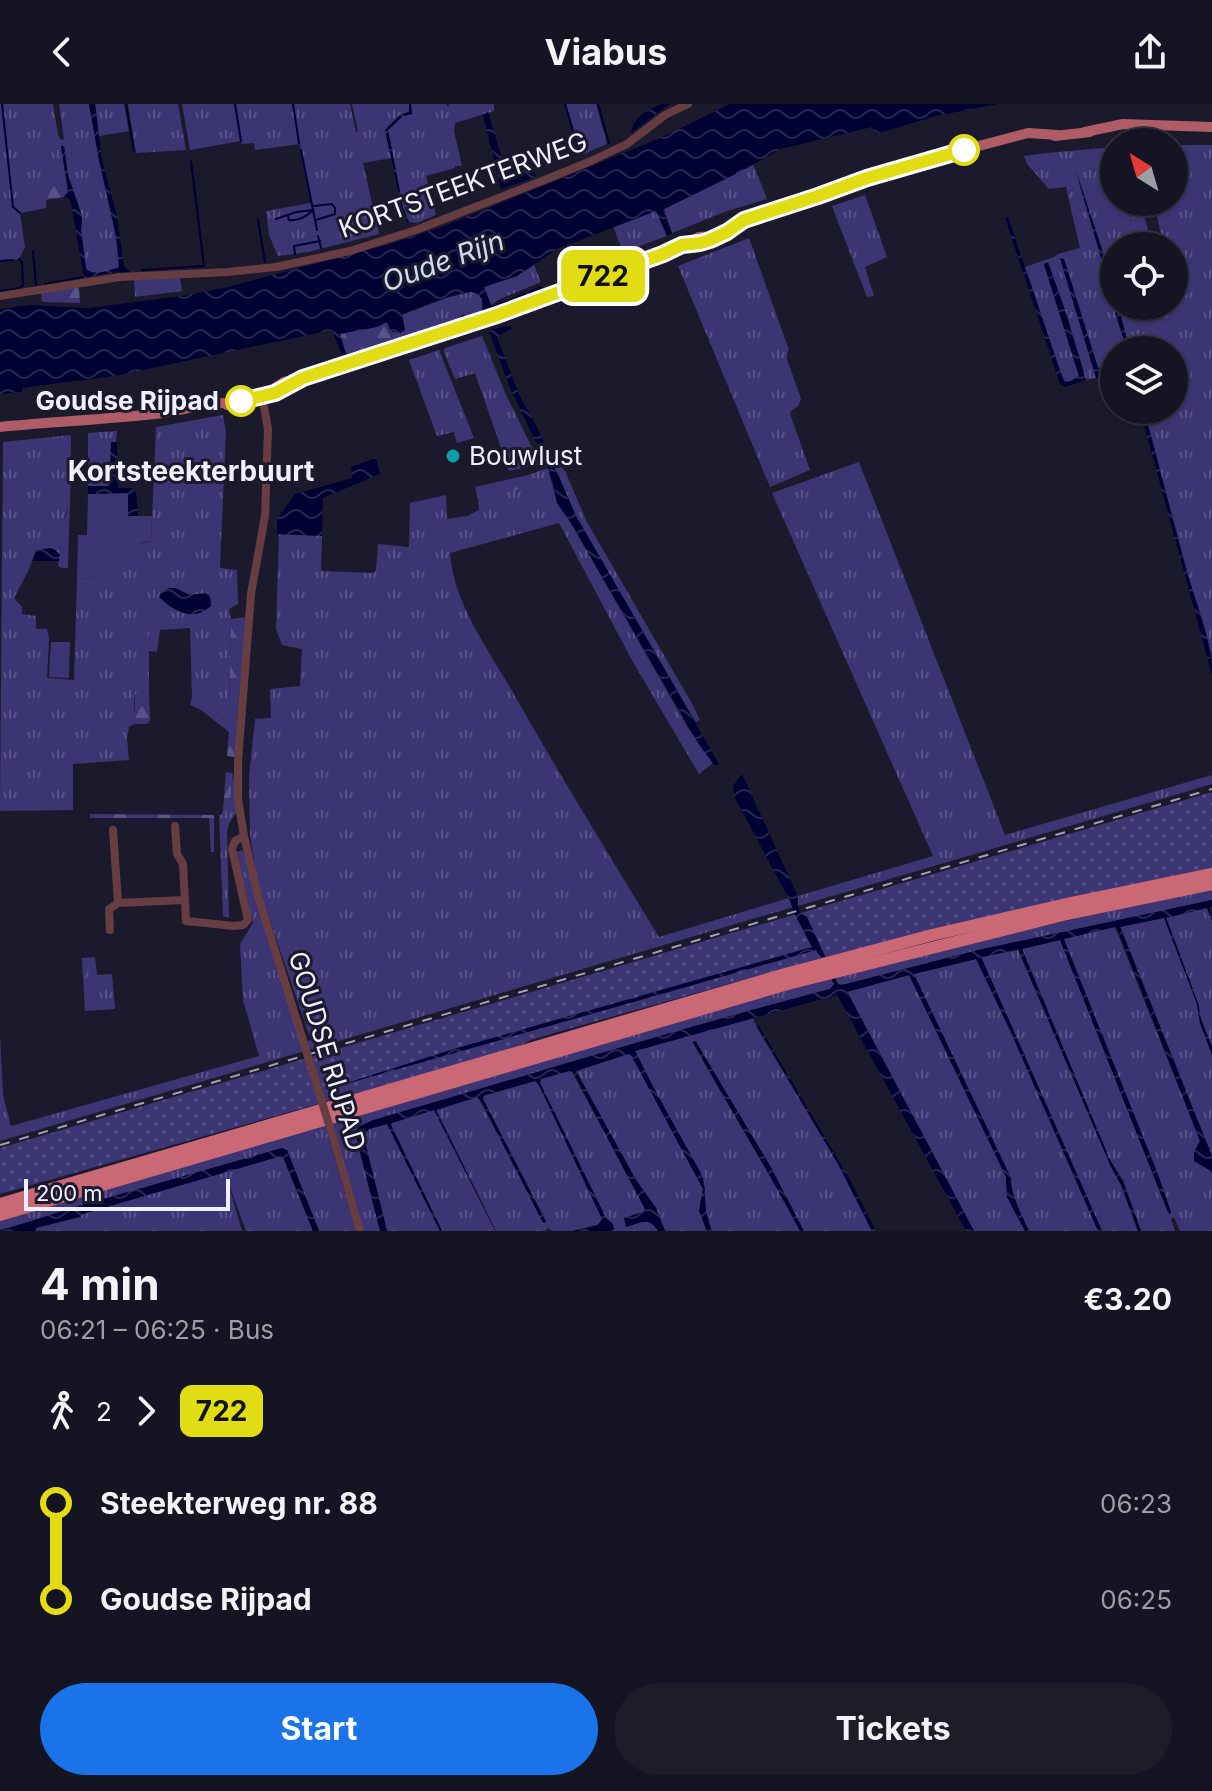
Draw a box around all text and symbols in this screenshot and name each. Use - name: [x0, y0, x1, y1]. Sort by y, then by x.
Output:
- icon: back: [40, 30, 84, 74]
- text: Viabus: [545, 30, 667, 74]
- icon: share: [1128, 30, 1172, 74]
- street label: KORTSTEEKTERWEG: [334, 125, 591, 244]
- north arrow: [1100, 128, 1188, 216]
- map controls: [1100, 128, 1188, 424]
- unlabelled marker: [949, 135, 979, 165]
- water label: Oude Rijn: [377, 223, 509, 299]
- button: locate: [1100, 232, 1188, 320]
- line badge: 722: [557, 250, 649, 302]
- text: 722: [577, 259, 629, 293]
- button: layers: [1100, 336, 1188, 424]
- place label: Goudse Rijpad: [35, 385, 219, 416]
- marker: Goudse Rijpad: [226, 386, 256, 416]
- place label: Bouwlust: [469, 440, 582, 471]
- marker: Bouwlust: [444, 447, 462, 465]
- district label: Kortsteekterbuurt: [68, 454, 314, 488]
- street label: GOUDSE RIJPAD: [282, 947, 373, 1154]
- scale bar: [24, 1175, 230, 1211]
- text: 200 m: [36, 1180, 103, 1206]
- text: 4 min: [40, 1257, 160, 1311]
- text: €3.20: [1084, 1281, 1172, 1317]
- text: 06:21 – 06:25 · Bus: [40, 1314, 274, 1345]
- icon: walk: [40, 1389, 84, 1433]
- icon: forward: [124, 1389, 168, 1433]
- text: 722: [196, 1394, 247, 1428]
- text: 2: [96, 1396, 112, 1427]
- text: Steekterweg nr. 88: [100, 1485, 378, 1521]
- text: 06:23: [1100, 1488, 1172, 1519]
- text: Goudse Rijpad: [100, 1581, 312, 1617]
- text: 06:25: [1100, 1584, 1172, 1615]
- button: Start: [40, 1683, 598, 1775]
- button: Tickets: [614, 1683, 1172, 1775]

